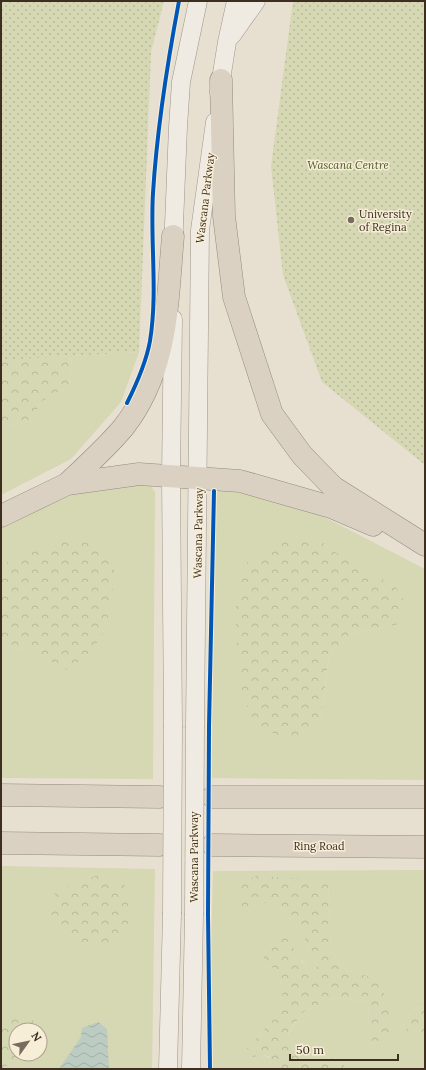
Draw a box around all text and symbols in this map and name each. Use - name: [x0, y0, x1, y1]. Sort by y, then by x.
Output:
- street label: Wascana Parkway: [193, 152, 218, 244]
- park label: Wascana Centre: [307, 158, 389, 172]
- place label: University of Regina: [359, 207, 412, 234]
- marker: University of Regina: [346, 215, 356, 225]
- street label: Wascana Parkway: [190, 487, 206, 579]
- street label: Wascana Parkway: [187, 811, 201, 903]
- street label: Ring Road: [293, 839, 345, 853]
- north arrow: [8, 1022, 48, 1062]
- text: N: [28, 1029, 45, 1044]
- scale bar: [290, 1036, 398, 1062]
- text: 50 m: [296, 1042, 324, 1057]

